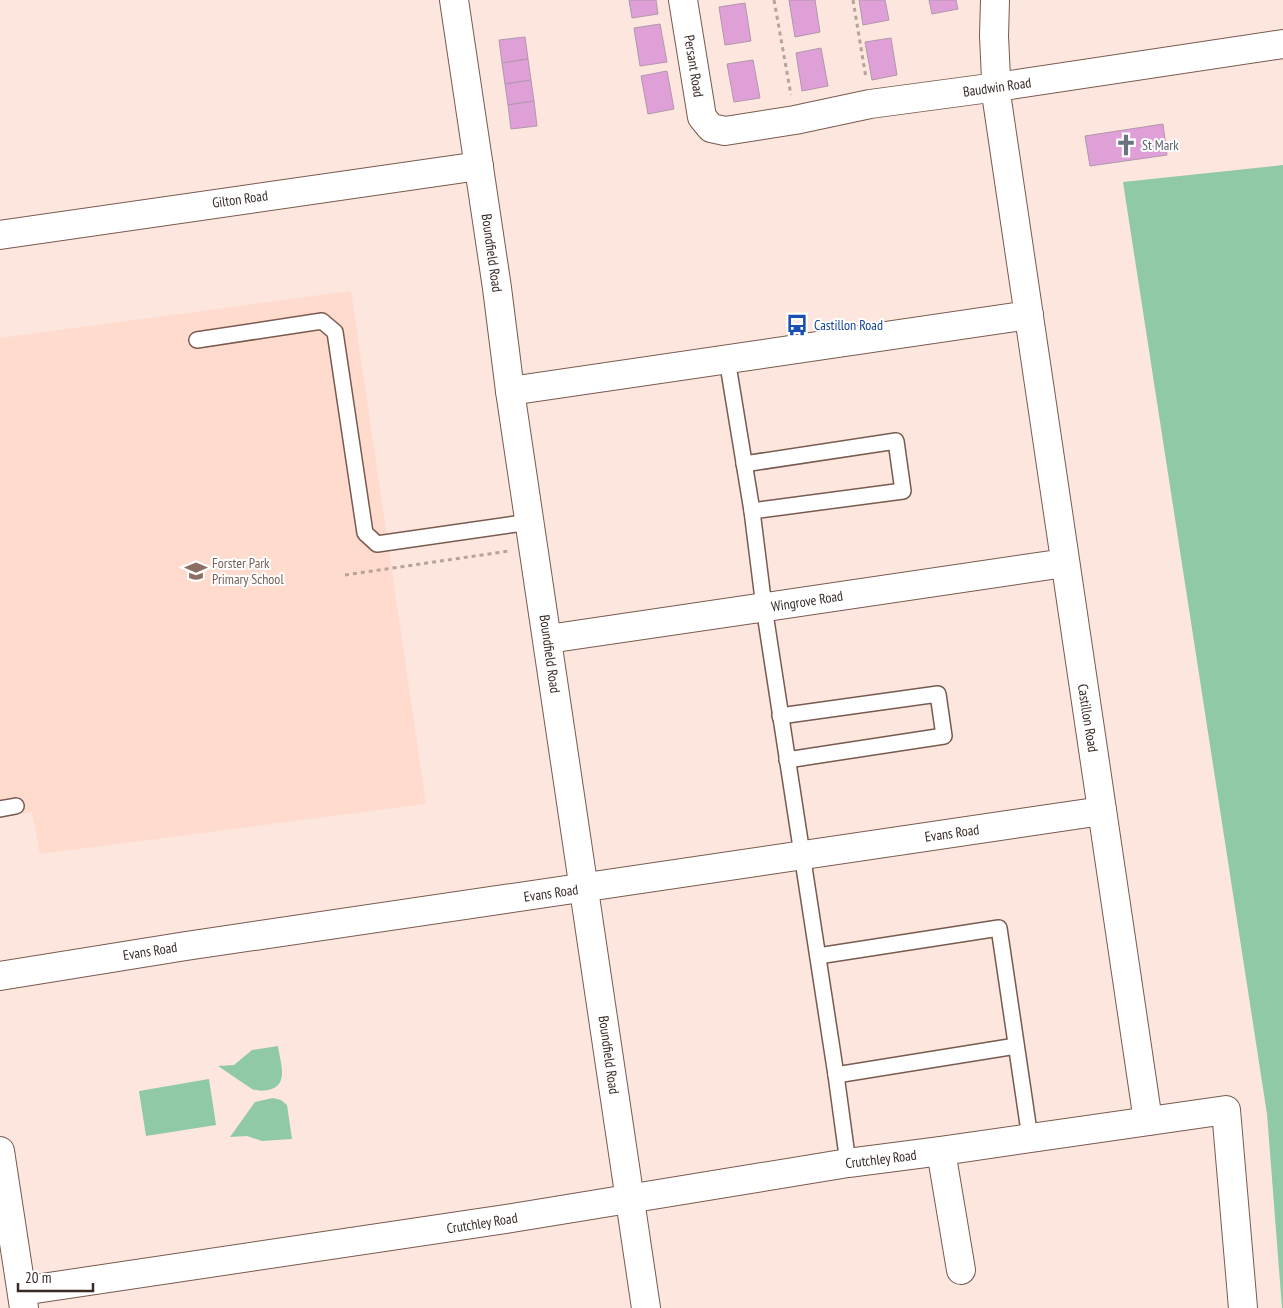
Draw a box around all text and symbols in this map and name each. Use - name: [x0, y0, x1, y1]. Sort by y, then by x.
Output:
- street label: Persant Road: [680, 34, 708, 98]
- street label: Baudwin Road: [962, 73, 1032, 101]
- church icon: St Mark: [1113, 132, 1139, 158]
- place label: St Mark: [1142, 136, 1179, 154]
- street label: Gilton Road: [211, 186, 269, 212]
- street label: Boundfield Road: [478, 213, 506, 293]
- bus stop icon: Castillon Road: [784, 312, 810, 338]
- place label: Castillon Road: [814, 316, 883, 334]
- place label: Forster Park Primary School: [212, 554, 284, 588]
- school or university icon: Forster Park Primary School: [183, 558, 209, 584]
- street label: Wingrove Road: [770, 586, 844, 616]
- street label: Boundfield Road: [536, 614, 564, 694]
- street label: Castillon Road: [1074, 683, 1102, 753]
- street label: Evans Road: [924, 820, 980, 846]
- street label: Evans Road: [523, 880, 579, 906]
- street label: Evans Road: [122, 938, 178, 964]
- street label: Boundfield Road: [595, 1015, 623, 1095]
- street label: Crutchley Road: [844, 1146, 918, 1172]
- street label: Crutchley Road: [445, 1209, 519, 1237]
- scale bar: [18, 1260, 92, 1292]
- text: 20 m: [25, 1268, 51, 1287]

